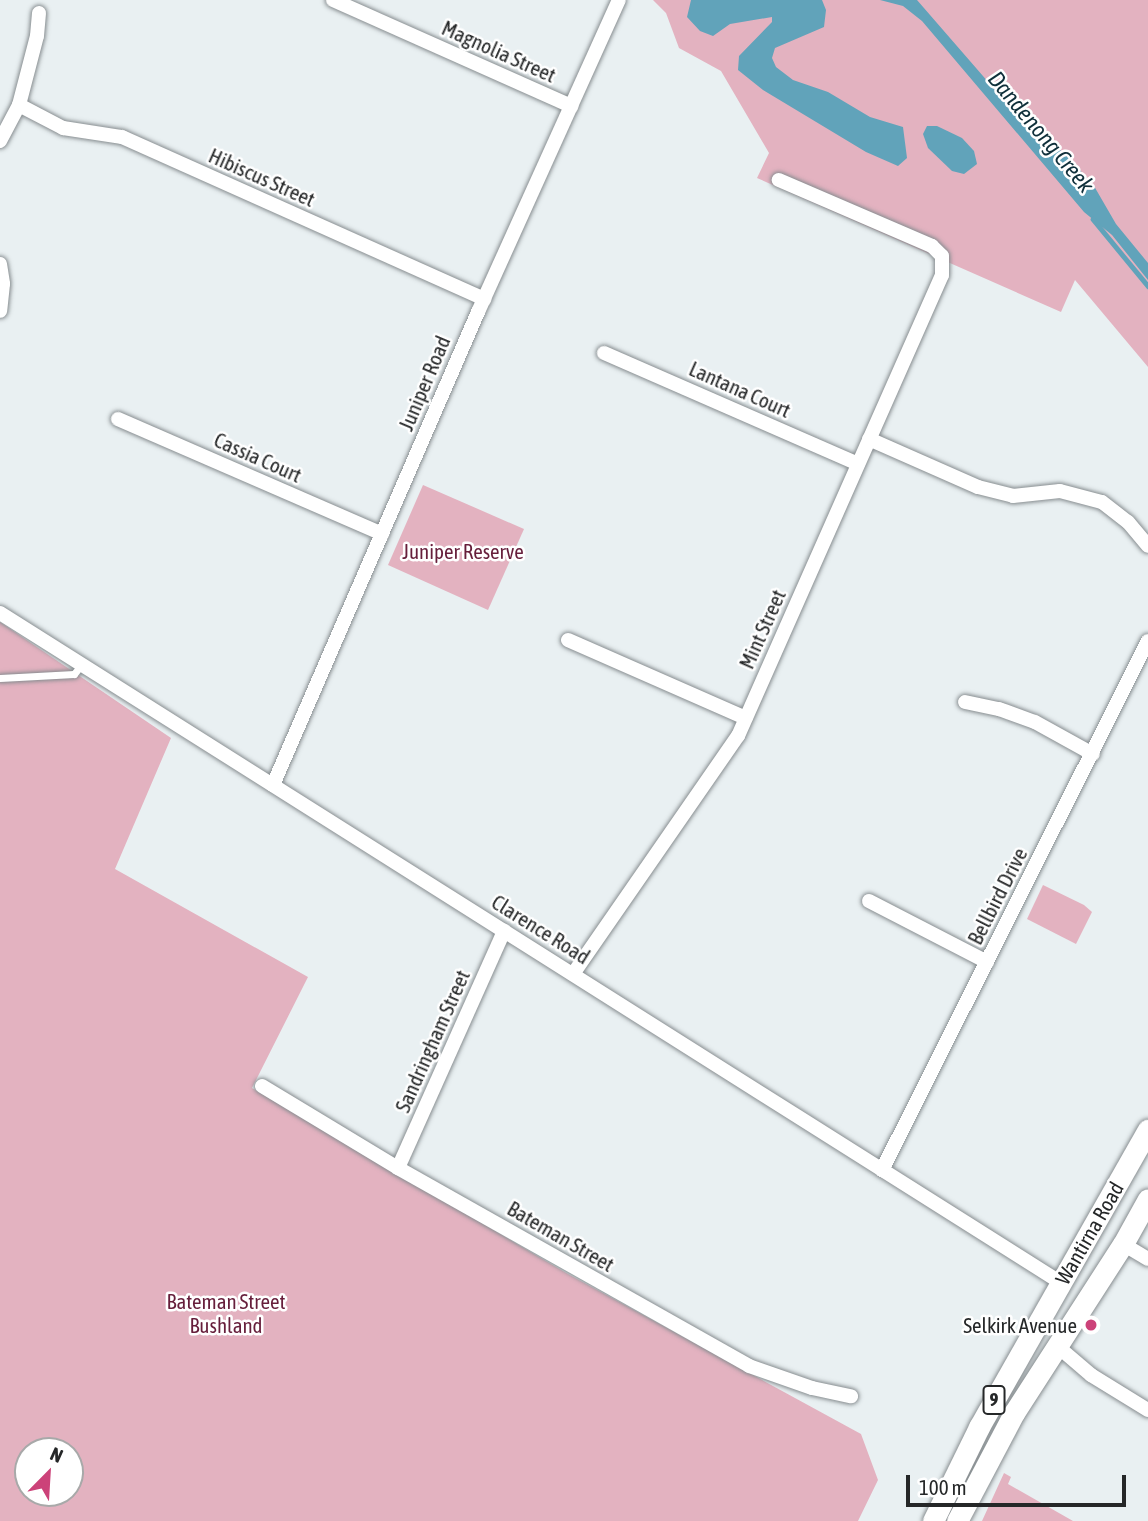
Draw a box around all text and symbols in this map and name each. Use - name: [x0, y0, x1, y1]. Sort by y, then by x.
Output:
- street label: Magnolia Street: [438, 15, 560, 87]
- water label: Dandenong Creek: [982, 66, 1100, 198]
- street label: Hibiscus Street: [205, 142, 319, 212]
- street label: Juniper Road: [393, 332, 455, 434]
- street label: Lantana Court: [685, 355, 795, 423]
- street label: Cassia Court: [210, 427, 306, 487]
- park label: Juniper Reserve: [402, 538, 524, 564]
- street label: Mint Street: [733, 585, 791, 673]
- street label: Bellbird Drive: [962, 843, 1032, 949]
- street label: Clarence Road: [487, 889, 595, 969]
- street label: Sandringham Street: [389, 966, 475, 1116]
- street label: Wantirna Road: [1049, 1177, 1129, 1289]
- street label: Bateman Street: [503, 1195, 619, 1277]
- park label: Bateman Street Bushland: [166, 1288, 286, 1338]
- place label: Selkirk Avenue: [963, 1312, 1077, 1338]
- marker: Selkirk Avenue: [1083, 1317, 1099, 1333]
- road number: 9: [982, 1384, 1006, 1416]
- north arrow: [14, 1437, 84, 1507]
- text: N: [47, 1442, 66, 1467]
- scale bar: [910, 1462, 1130, 1506]
- text: 100 m: [919, 1475, 967, 1499]

